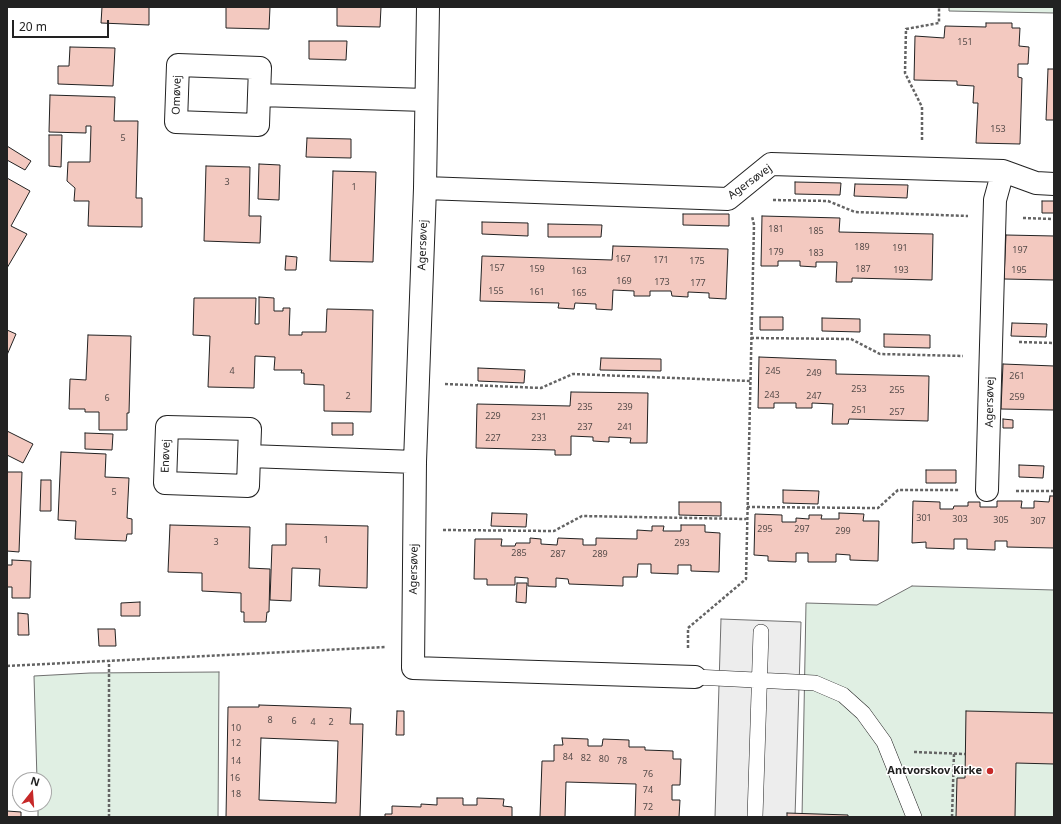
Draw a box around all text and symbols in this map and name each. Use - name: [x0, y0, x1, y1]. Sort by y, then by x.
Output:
- scale bar: [14, 12, 111, 38]
- text: 20 m: [19, 18, 47, 35]
- house number: 151: [957, 37, 973, 47]
- street label: Omøvej: [170, 75, 184, 115]
- house number: 153: [990, 124, 1006, 134]
- house number: 5: [120, 133, 126, 143]
- street label: Agersøvej: [726, 162, 774, 202]
- house number: 3: [224, 177, 230, 187]
- house number: 1: [351, 182, 357, 192]
- street label: Agersøvej: [416, 219, 430, 271]
- house number: 181: [768, 224, 784, 234]
- house number: 185: [808, 226, 824, 236]
- house number: 189: [854, 242, 870, 252]
- house number: 191: [892, 243, 908, 253]
- house number: 197: [1012, 245, 1028, 255]
- house number: 179: [768, 247, 784, 257]
- house number: 183: [808, 248, 824, 258]
- house number: 167: [615, 254, 631, 264]
- house number: 171: [653, 255, 669, 265]
- house number: 175: [689, 256, 705, 266]
- house number: 157: [489, 263, 505, 273]
- house number: 159: [529, 264, 545, 274]
- house number: 187: [855, 264, 871, 274]
- house number: 193: [893, 265, 909, 275]
- house number: 195: [1011, 265, 1027, 275]
- house number: 163: [571, 266, 587, 276]
- house number: 169: [616, 276, 632, 286]
- house number: 173: [654, 277, 670, 287]
- house number: 177: [690, 278, 706, 288]
- house number: 155: [488, 286, 504, 296]
- house number: 161: [529, 287, 545, 297]
- house number: 165: [571, 288, 587, 298]
- house number: 4: [229, 366, 235, 376]
- house number: 245: [765, 366, 781, 376]
- house number: 249: [806, 368, 822, 378]
- house number: 261: [1009, 371, 1025, 381]
- street label: Agersøvej: [983, 376, 997, 428]
- house number: 253: [851, 384, 867, 394]
- house number: 255: [889, 385, 905, 395]
- house number: 243: [764, 390, 780, 400]
- house number: 2: [345, 391, 351, 401]
- house number: 247: [806, 391, 822, 401]
- house number: 259: [1009, 392, 1025, 402]
- house number: 6: [104, 393, 110, 403]
- house number: 235: [577, 402, 593, 412]
- house number: 239: [617, 402, 633, 412]
- house number: 251: [851, 405, 867, 415]
- house number: 257: [889, 407, 905, 417]
- house number: 229: [485, 411, 501, 421]
- house number: 231: [531, 412, 547, 422]
- house number: 237: [577, 422, 593, 432]
- house number: 241: [617, 422, 633, 432]
- house number: 227: [485, 433, 501, 443]
- house number: 233: [531, 433, 547, 443]
- street label: Enøvej: [159, 439, 173, 473]
- house number: 5: [111, 487, 117, 497]
- house number: 301: [916, 513, 932, 523]
- house number: 303: [952, 514, 968, 524]
- house number: 305: [993, 515, 1009, 525]
- house number: 307: [1030, 516, 1046, 526]
- house number: 295: [757, 524, 773, 534]
- house number: 297: [794, 524, 810, 534]
- house number: 299: [835, 526, 851, 536]
- house number: 1: [323, 535, 329, 545]
- house number: 3: [213, 537, 219, 547]
- house number: 293: [674, 538, 690, 548]
- street label: Agersøvej: [407, 543, 421, 595]
- house number: 285: [511, 548, 527, 558]
- house number: 287: [550, 549, 566, 559]
- house number: 289: [592, 549, 608, 559]
- house number: 8: [267, 715, 273, 725]
- house number: 6: [291, 716, 297, 726]
- house number: 4: [310, 717, 316, 727]
- house number: 2: [328, 717, 334, 727]
- house number: 10: [231, 723, 241, 733]
- house number: 12: [231, 738, 241, 748]
- house number: 84: [563, 752, 573, 762]
- house number: 82: [581, 753, 591, 763]
- house number: 80: [599, 754, 609, 764]
- house number: 14: [231, 756, 241, 766]
- house number: 78: [617, 756, 627, 766]
- place label: Antvorskov Kirke: [887, 764, 982, 778]
- marker: Antvorskov Kirke: [985, 766, 995, 776]
- house number: 76: [643, 769, 653, 779]
- north arrow: [12, 772, 52, 812]
- text: N: [29, 773, 42, 789]
- house number: 16: [230, 773, 240, 783]
- house number: 74: [643, 785, 653, 795]
- house number: 18: [231, 789, 241, 799]
- house number: 72: [643, 802, 653, 812]

